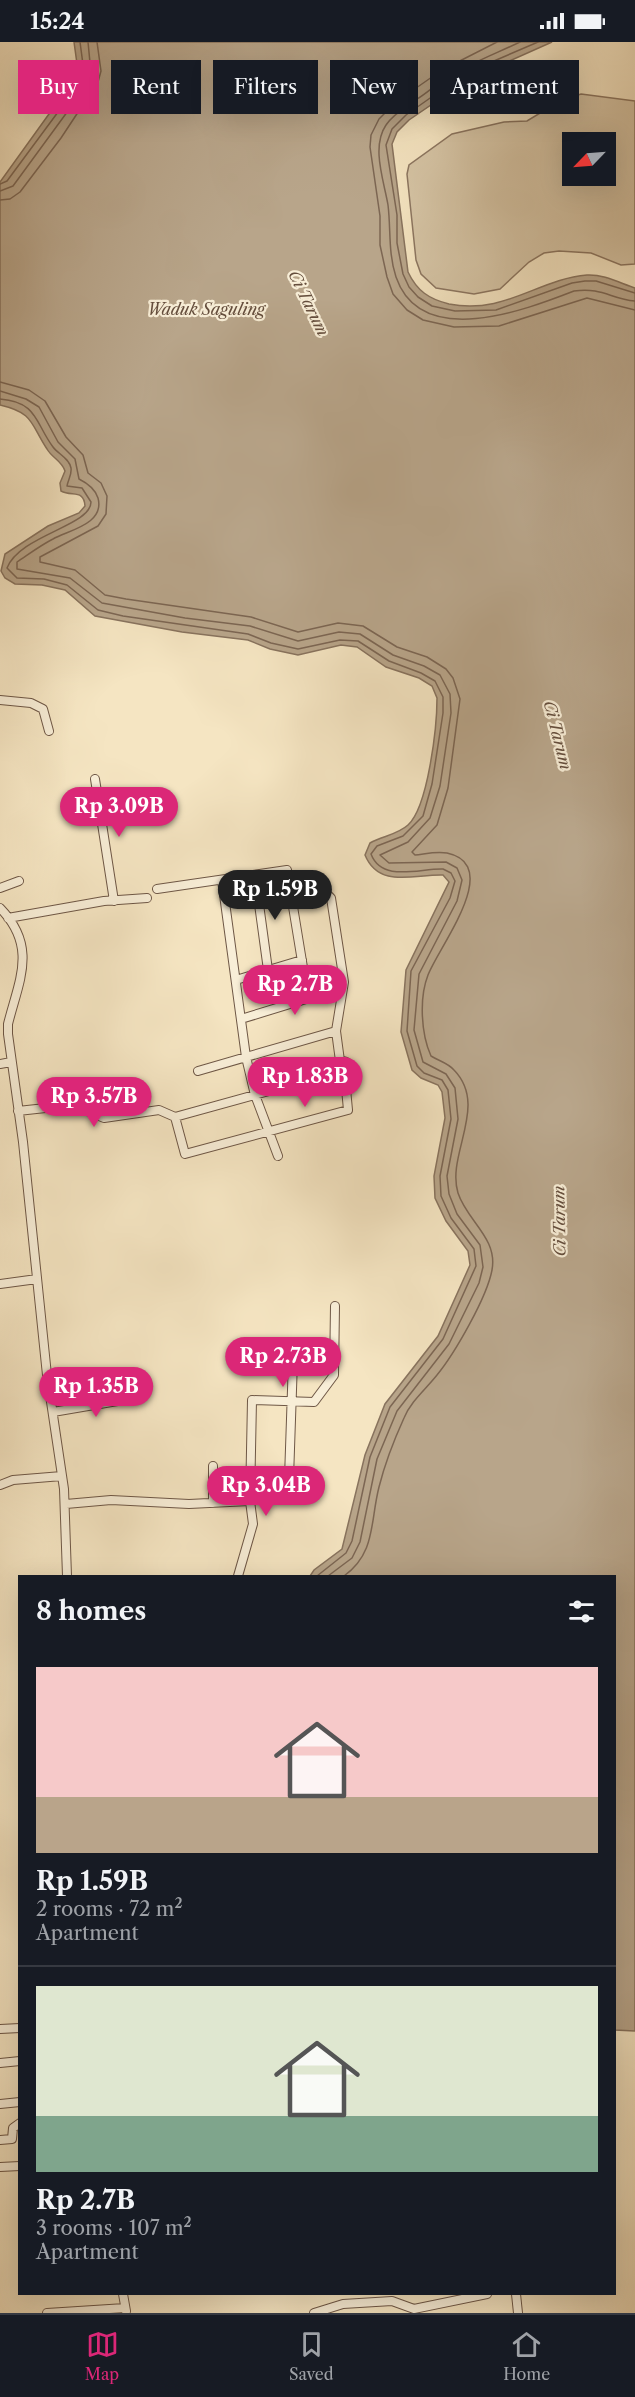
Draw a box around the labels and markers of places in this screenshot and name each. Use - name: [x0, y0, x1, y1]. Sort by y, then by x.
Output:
- pin: Rp 3.09B: [57, 787, 181, 838]
- pin: Rp 1.59B: [213, 870, 337, 921]
- pin: Rp 2.7B: [240, 965, 350, 1016]
- pin: Rp 1.83B: [243, 1057, 367, 1108]
- pin: Rp 3.57B: [32, 1077, 156, 1128]
- pin: Rp 2.73B: [221, 1337, 345, 1388]
- pin: Rp 1.35B: [34, 1367, 158, 1418]
- pin: Rp 3.04B: [204, 1466, 328, 1517]

